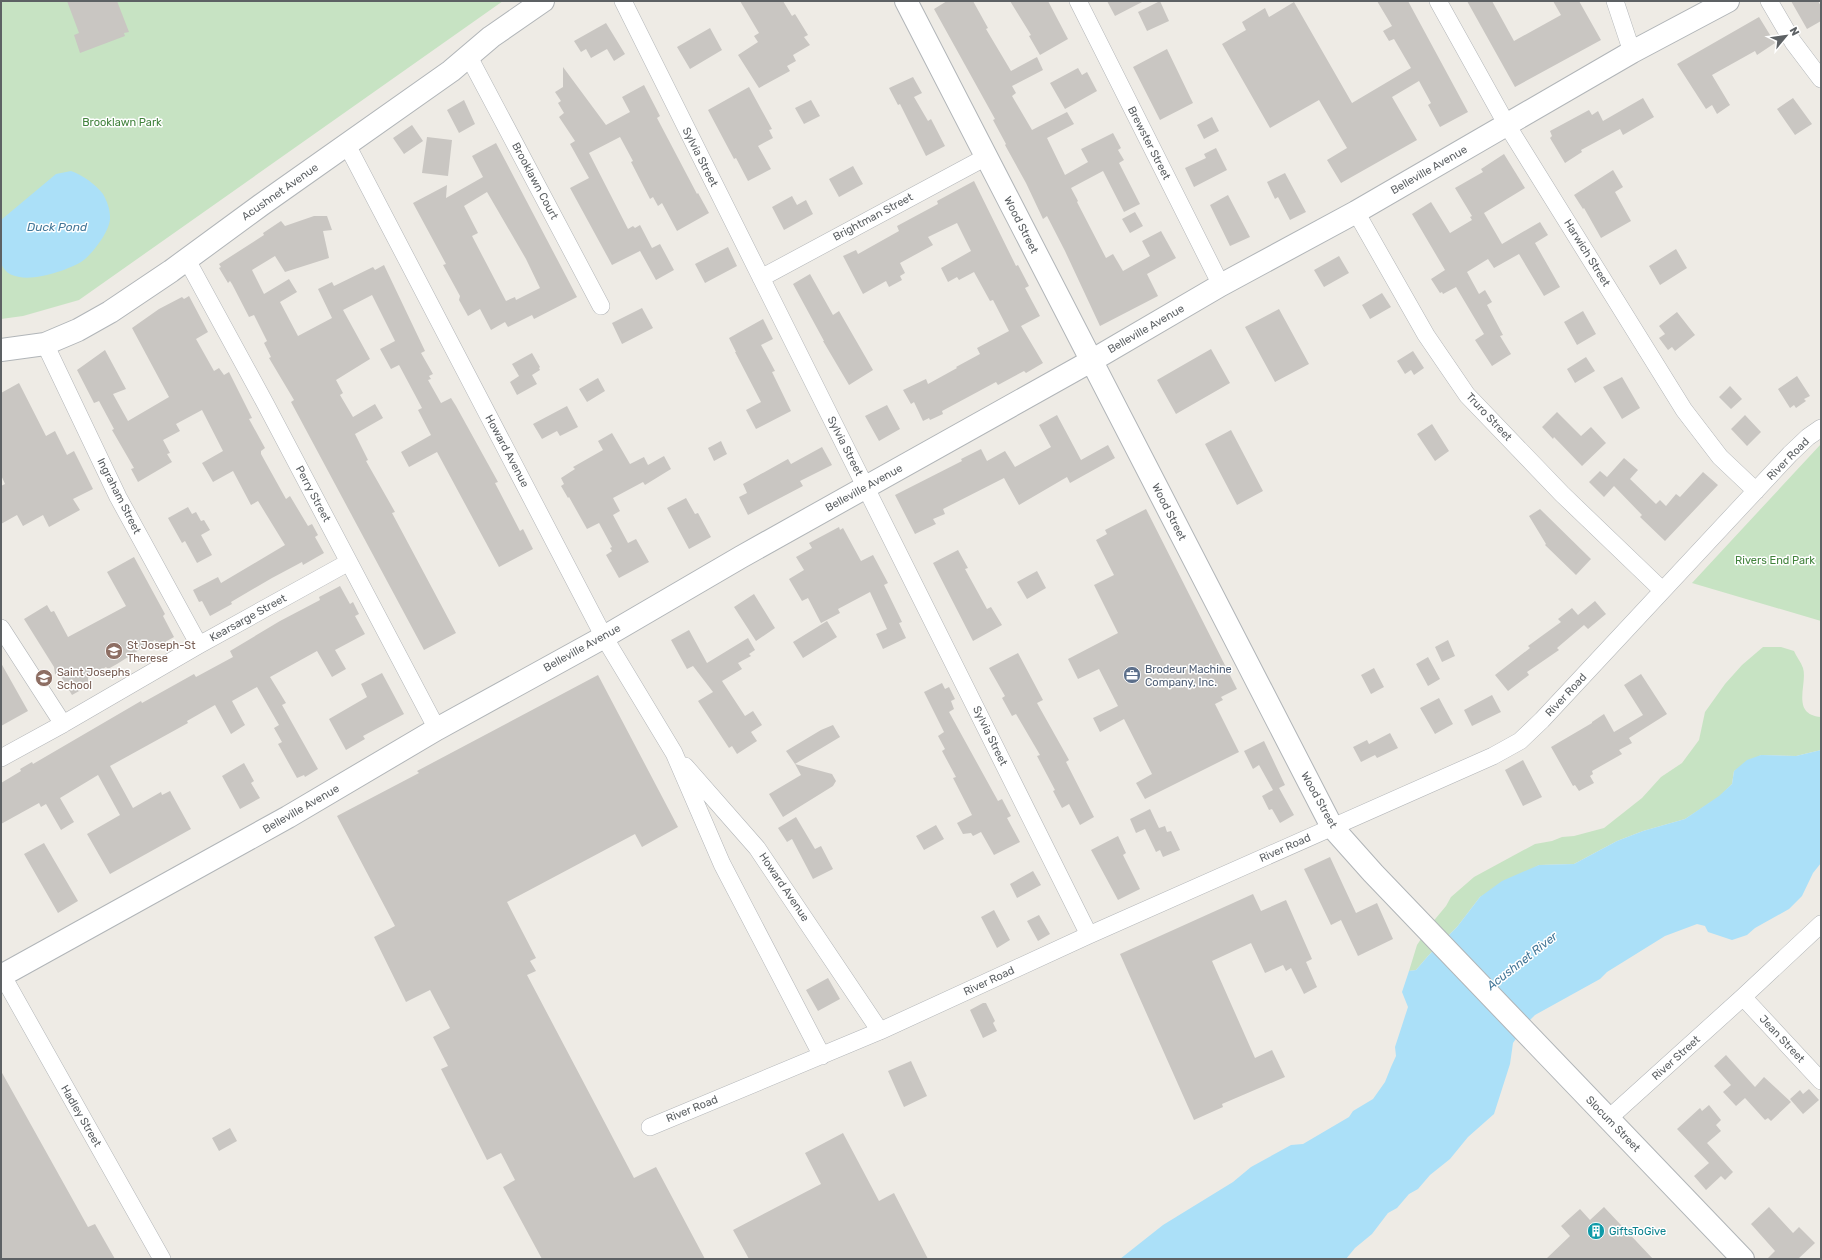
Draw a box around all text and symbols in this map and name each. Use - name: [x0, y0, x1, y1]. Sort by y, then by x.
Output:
- north arrow: [1766, 16, 1806, 56]
- text: N: [1787, 25, 1802, 38]
- street label: Brewster Street: [1125, 104, 1173, 182]
- park label: Brooklawn Park: [82, 116, 162, 129]
- street label: Sylvia Street: [679, 125, 721, 189]
- street label: Brooklawn Court: [509, 140, 561, 222]
- street label: Belleville Avenue: [1389, 143, 1469, 197]
- street label: Acushnet Avenue: [239, 161, 321, 223]
- street label: Brightman Street: [831, 190, 916, 244]
- street label: Wood Street: [1001, 194, 1041, 256]
- street label: Harwich Street: [1561, 217, 1613, 290]
- water label: Duck Pond: [27, 220, 88, 234]
- street label: Belleville Avenue: [1106, 302, 1186, 356]
- street label: Truro Street: [1463, 390, 1515, 444]
- street label: Howard Avenue: [482, 412, 532, 490]
- street label: Sylvia Street: [824, 414, 866, 478]
- street label: River Road: [1764, 435, 1812, 483]
- street label: Ingraham Street: [94, 456, 144, 537]
- street label: Belleville Avenue: [823, 461, 905, 515]
- street label: Perry Street: [293, 464, 334, 525]
- street label: Wood Street: [1149, 481, 1189, 543]
- park label: Rivers End Park: [1735, 554, 1815, 567]
- street label: Kearsarge Street: [207, 591, 289, 644]
- street label: Belleville Avenue: [541, 621, 623, 675]
- place label: St Joseph-St Therese: [127, 639, 196, 665]
- school or university icon: St Joseph-St Therese: [104, 641, 124, 661]
- place label: Brodeur Machine Company, Inc.: [1145, 663, 1232, 689]
- office icon: Brodeur Machine Company, Inc.: [1122, 665, 1142, 685]
- place label: Saint Josephs School: [57, 666, 130, 692]
- school or university icon: Saint Josephs School: [34, 668, 54, 688]
- street label: River Road: [1543, 671, 1589, 719]
- street label: Sylvia Street: [970, 704, 1010, 769]
- street label: Wood Street: [1298, 770, 1340, 831]
- street label: Belleville Avenue: [261, 782, 341, 836]
- street label: River Road: [1257, 831, 1313, 865]
- street label: Howard Avenue: [756, 850, 812, 924]
- water label: Acushnet River: [1483, 929, 1560, 993]
- street label: River Road: [961, 964, 1017, 998]
- street label: Jean Street: [1757, 1012, 1808, 1066]
- street label: River Street: [1649, 1033, 1703, 1083]
- street label: Hadley Street: [58, 1083, 104, 1150]
- street label: River Road: [664, 1093, 720, 1125]
- street label: Slocum Street: [1583, 1093, 1643, 1155]
- building icon: GiftsToGive: [1586, 1221, 1606, 1241]
- place label: GiftsToGive: [1609, 1225, 1666, 1238]

